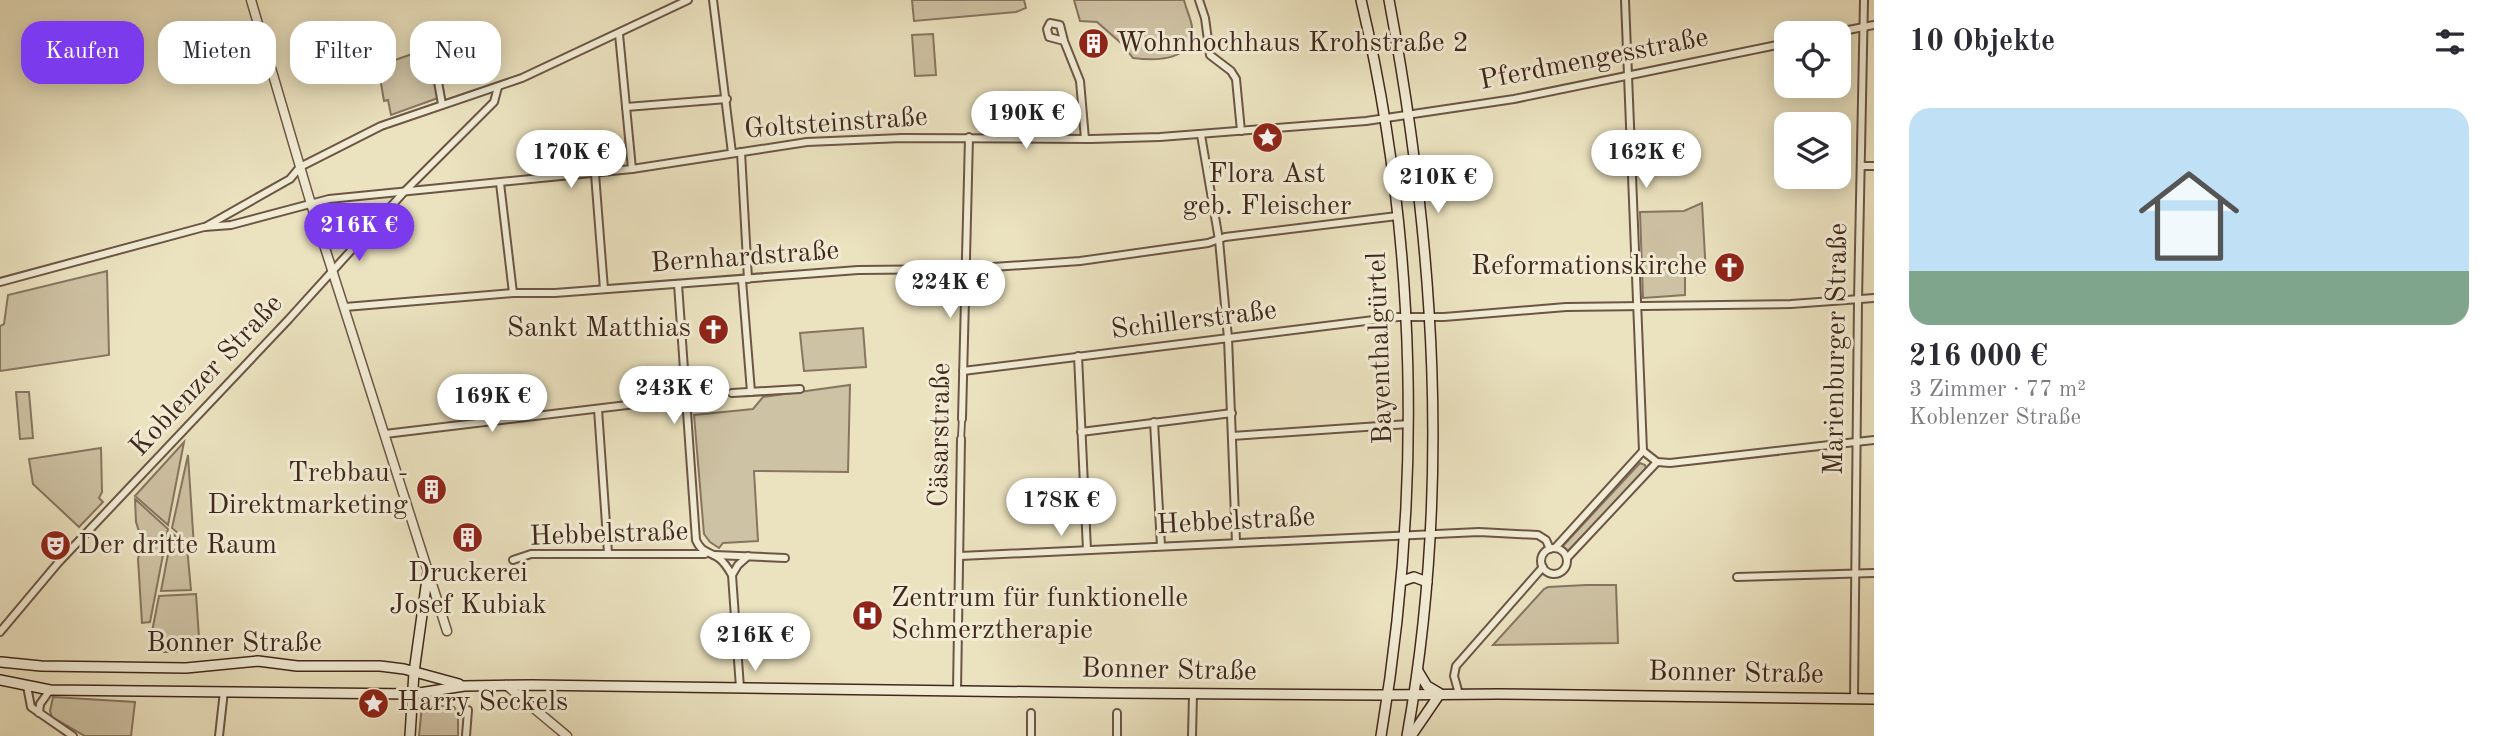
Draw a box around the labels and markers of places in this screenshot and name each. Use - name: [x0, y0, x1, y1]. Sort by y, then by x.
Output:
- building icon: Wohnhochhaus Krohstraße 2: [1076, 27, 1110, 61]
- place label: Wohnhochhaus Krohstraße 2: [1116, 30, 1469, 58]
- pin: 190K €: [969, 92, 1083, 151]
- place icon: Flora Ast geb. Fleischer: [1250, 121, 1284, 155]
- pin: 170K €: [514, 130, 628, 190]
- pin: 162K €: [1589, 130, 1703, 190]
- pin: 210K €: [1381, 156, 1495, 215]
- place label: Flora Ast geb. Fleischer: [1183, 161, 1351, 221]
- pin: 216K €: [302, 204, 416, 263]
- church icon: Reformationskirche: [1713, 250, 1747, 284]
- place label: Reformationskirche: [1471, 253, 1707, 281]
- pin: 224K €: [893, 260, 1007, 320]
- church icon: Sankt Matthias: [697, 312, 731, 346]
- place label: Sankt Matthias: [507, 315, 691, 343]
- pin: 243K €: [617, 366, 731, 426]
- pin: 169K €: [435, 374, 549, 434]
- place label: Trebbau - Direktmarketing: [207, 460, 408, 520]
- building icon: Trebbau - Direktmarketing: [414, 473, 448, 507]
- pin: 178K €: [1004, 478, 1118, 538]
- building icon: Druckerei Josef Kubiak: [451, 520, 485, 554]
- theatre icon: Der dritte Raum: [38, 529, 72, 563]
- place label: Der dritte Raum: [78, 532, 277, 560]
- place label: Druckerei Josef Kubiak: [389, 560, 547, 620]
- place label: Zentrum für funktionelle Schmerztherapie: [891, 585, 1188, 645]
- hospital icon: Zentrum für funktionelle Schmerztherapie: [851, 598, 885, 632]
- pin: 216K €: [698, 614, 812, 673]
- place icon: Harry Seckels: [357, 686, 391, 720]
- place label: Harry Seckels: [397, 689, 568, 717]

